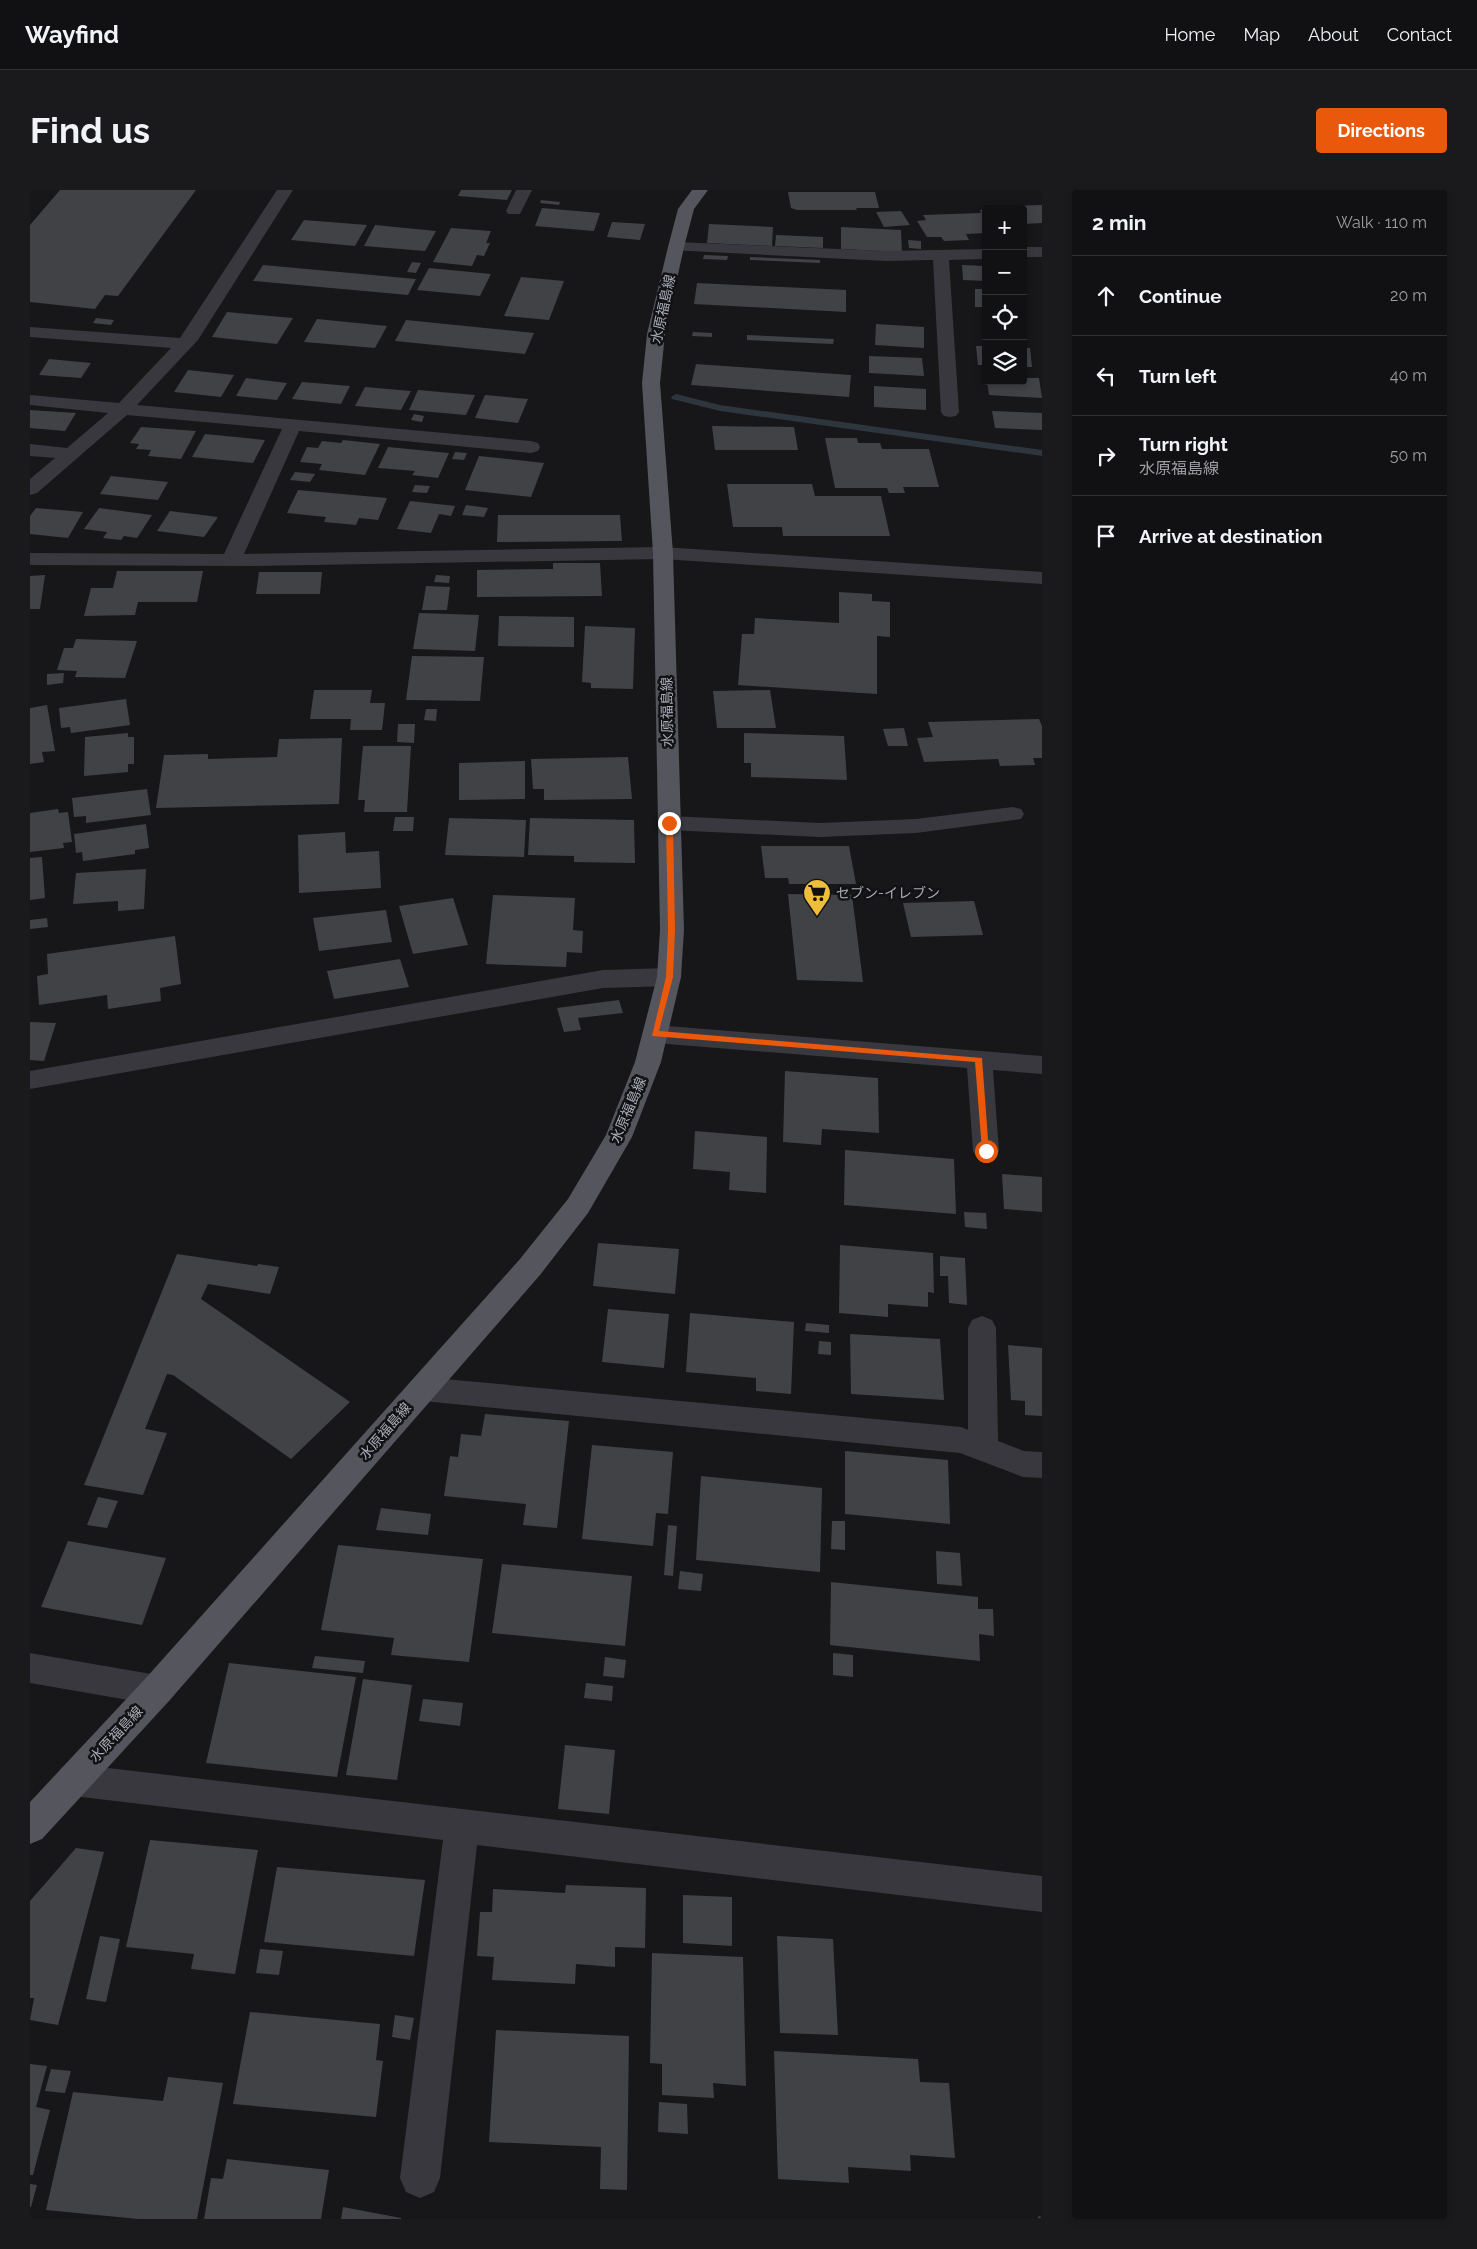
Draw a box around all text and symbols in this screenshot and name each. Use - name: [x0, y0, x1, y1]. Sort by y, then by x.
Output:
- text: Wayfind: [25, 20, 119, 49]
- text: Home: [1164, 24, 1215, 45]
- text: Map: [1243, 24, 1280, 45]
- text: About: [1308, 24, 1359, 45]
- text: Contact: [1387, 24, 1452, 45]
- button: Directions: [1316, 108, 1447, 153]
- text: Find us: [30, 110, 150, 151]
- map controls: [982, 205, 1027, 385]
- button: +: [982, 205, 1027, 250]
- text: 2 min: [1092, 210, 1146, 235]
- text: Walk · 110 m: [1336, 213, 1427, 232]
- button: −: [982, 250, 1027, 295]
- street label: 水原福島線: [648, 273, 678, 345]
- icon: ahead: [1092, 282, 1120, 310]
- text: Continue: [1139, 285, 1222, 307]
- text: 20 m: [1390, 286, 1427, 305]
- button: locate: [982, 295, 1027, 340]
- button: layers: [982, 340, 1027, 385]
- icon: left: [1092, 362, 1120, 390]
- text: Turn left: [1139, 365, 1216, 387]
- text: 40 m: [1390, 366, 1427, 385]
- text: Turn right: [1139, 433, 1228, 455]
- icon: right: [1092, 442, 1120, 470]
- text: 50 m: [1390, 446, 1427, 465]
- text: 水原福島線: [1139, 459, 1219, 478]
- icon: arrive: [1092, 522, 1120, 550]
- text: Arrive at destination: [1139, 525, 1323, 547]
- street label: 水原福島線: [658, 677, 676, 747]
- route end: [658, 812, 681, 835]
- supermarket icon: セブン-イレブン: [802, 878, 832, 917]
- place label: セブン-イレブン: [836, 885, 940, 901]
- street label: 水原福島線: [607, 1075, 649, 1145]
- route start: [975, 1140, 998, 1163]
- street label: 水原福島線: [356, 1399, 414, 1463]
- street label: 水原福島線: [86, 1703, 146, 1765]

